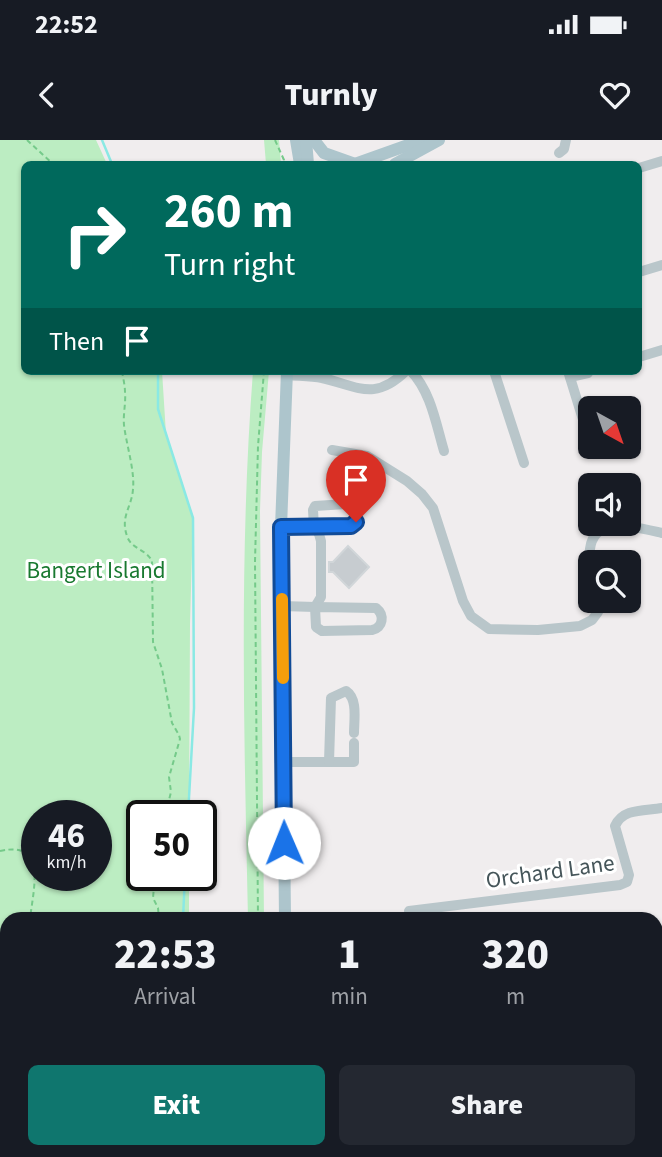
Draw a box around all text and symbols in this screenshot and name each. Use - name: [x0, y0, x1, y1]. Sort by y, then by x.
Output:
- text: 22:52: [35, 6, 98, 43]
- text: Turnly: [285, 72, 377, 118]
- icon: back: [28, 76, 66, 114]
- icon: heart: [596, 76, 634, 114]
- text: 260 m: [164, 177, 293, 247]
- icon: right: [49, 189, 140, 280]
- text: Turn right: [164, 242, 295, 288]
- icon: arrive: [118, 322, 156, 360]
- text: Then: [49, 323, 104, 360]
- north arrow: [578, 396, 640, 458]
- map controls: [578, 396, 641, 613]
- pin: [326, 450, 386, 522]
- icon: arrive: [337, 461, 375, 499]
- button: sound: [578, 473, 641, 536]
- button: search: [578, 550, 641, 613]
- park label: Bangert Island: [26, 554, 166, 587]
- speed limit sign: 50: [126, 800, 217, 891]
- position arrow: [247, 806, 321, 880]
- text: 46: [48, 811, 85, 861]
- street label: Orchard Lane: [484, 846, 616, 897]
- text: km/h: [47, 850, 86, 875]
- text: 22:53: [114, 925, 217, 985]
- text: 1: [338, 925, 360, 985]
- text: 320: [482, 925, 549, 985]
- text: Arrival: [134, 980, 196, 1013]
- text: min: [331, 980, 368, 1013]
- text: m: [506, 980, 525, 1013]
- button: Exit: [28, 1065, 325, 1145]
- button: Share: [339, 1065, 635, 1145]

